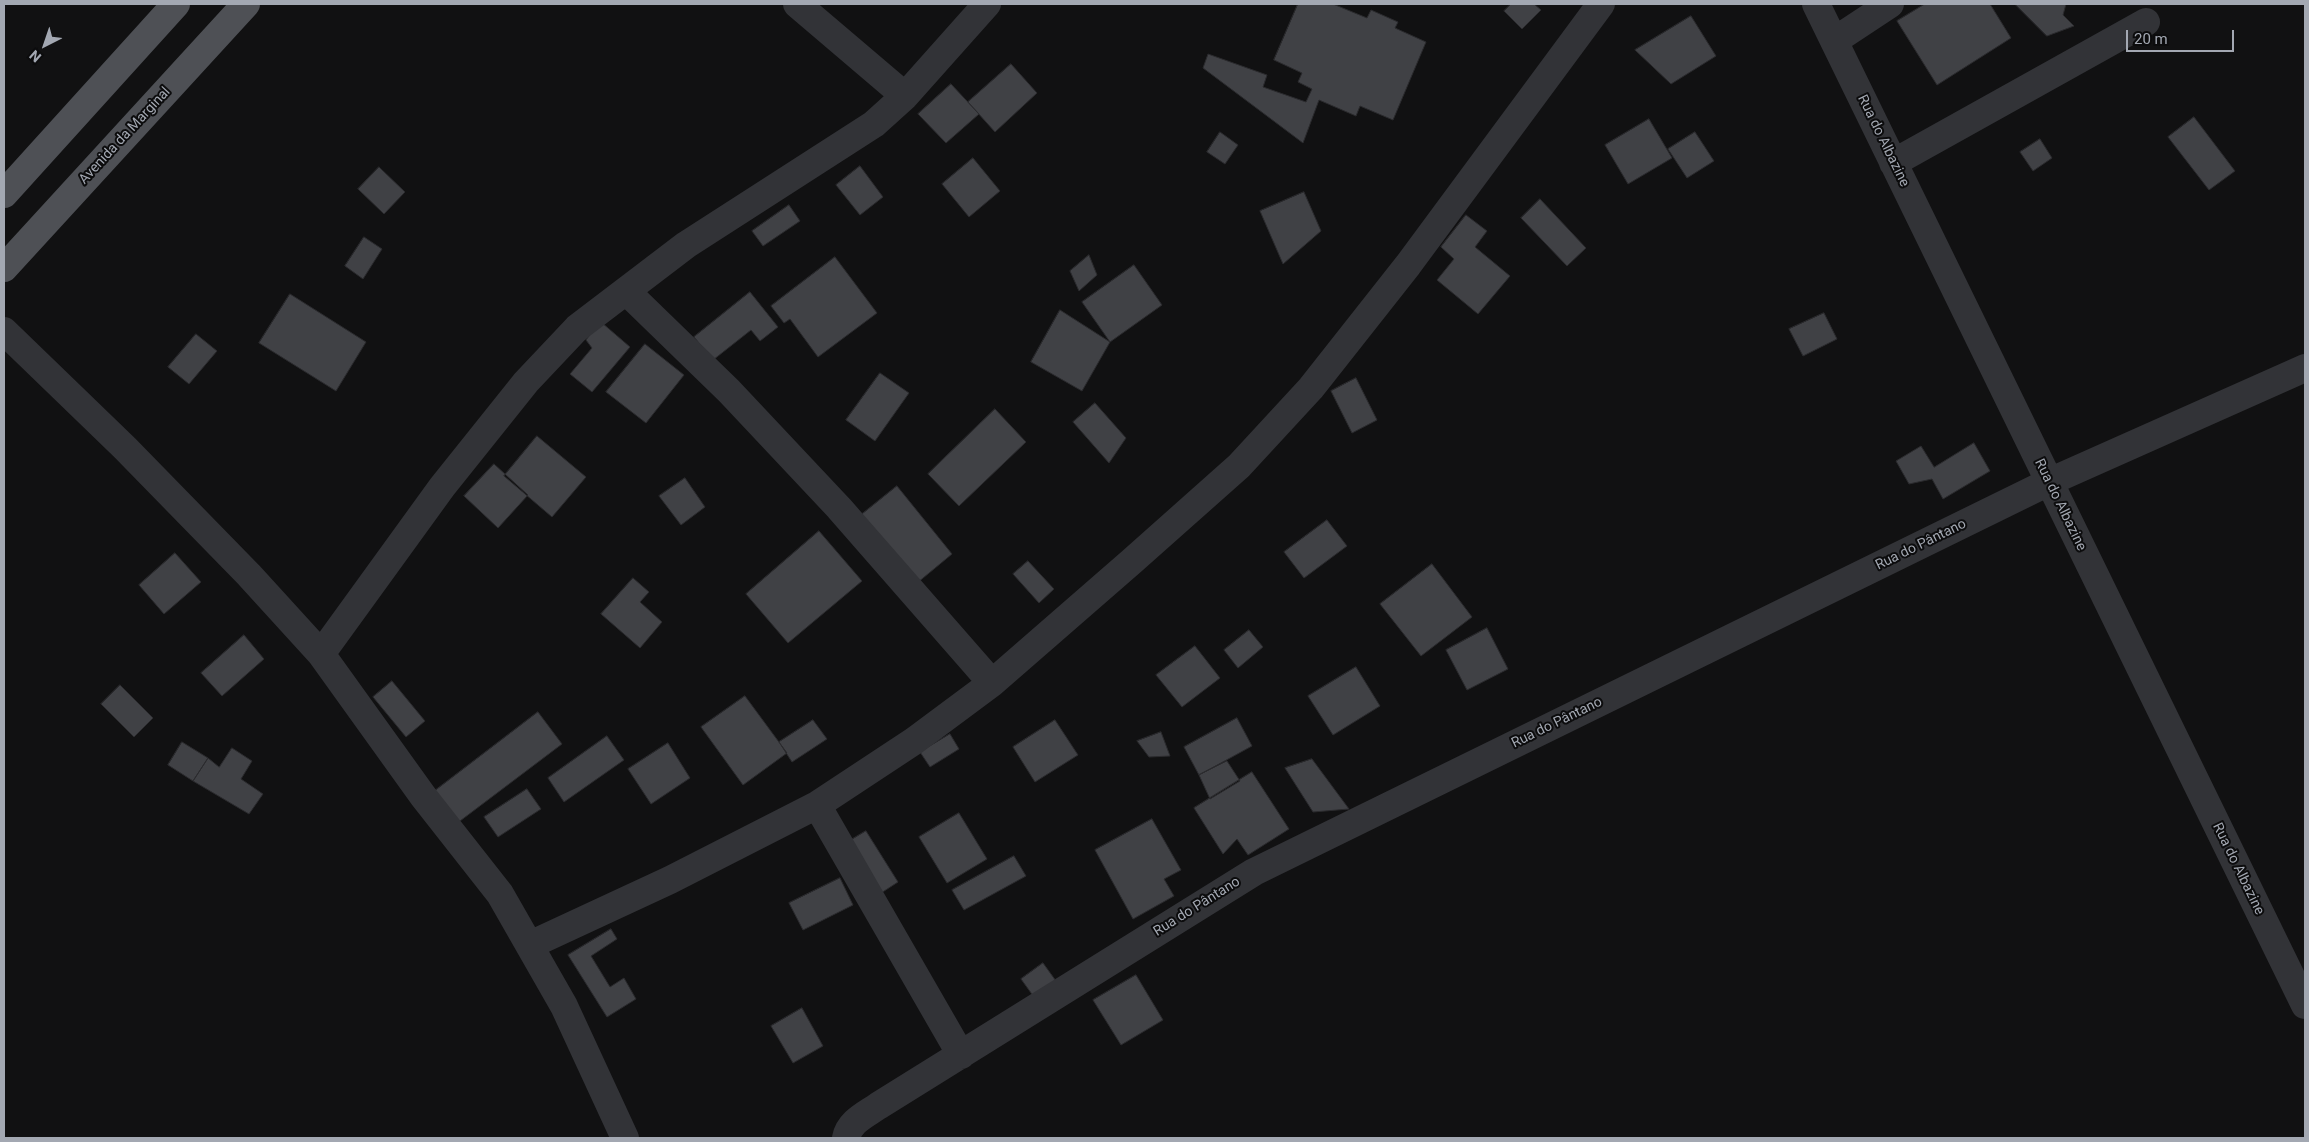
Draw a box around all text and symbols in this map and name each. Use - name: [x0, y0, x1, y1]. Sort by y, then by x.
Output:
- north arrow: [20, 20, 70, 70]
- scale bar: [2129, 20, 2236, 52]
- text: 20 m: [2134, 30, 2168, 48]
- text: N: [26, 47, 44, 66]
- street label: Avenida da Marginal: [76, 84, 174, 188]
- street label: Rua do Albazine: [1853, 92, 1913, 190]
- street label: Rua do Albazine: [2030, 456, 2090, 554]
- street label: Rua do Pântano: [1873, 516, 1969, 574]
- street label: Rua do Pântano: [1509, 694, 1605, 752]
- street label: Rua do Albazine: [2208, 820, 2268, 918]
- street label: Rua do Pântano: [1151, 874, 1243, 940]

